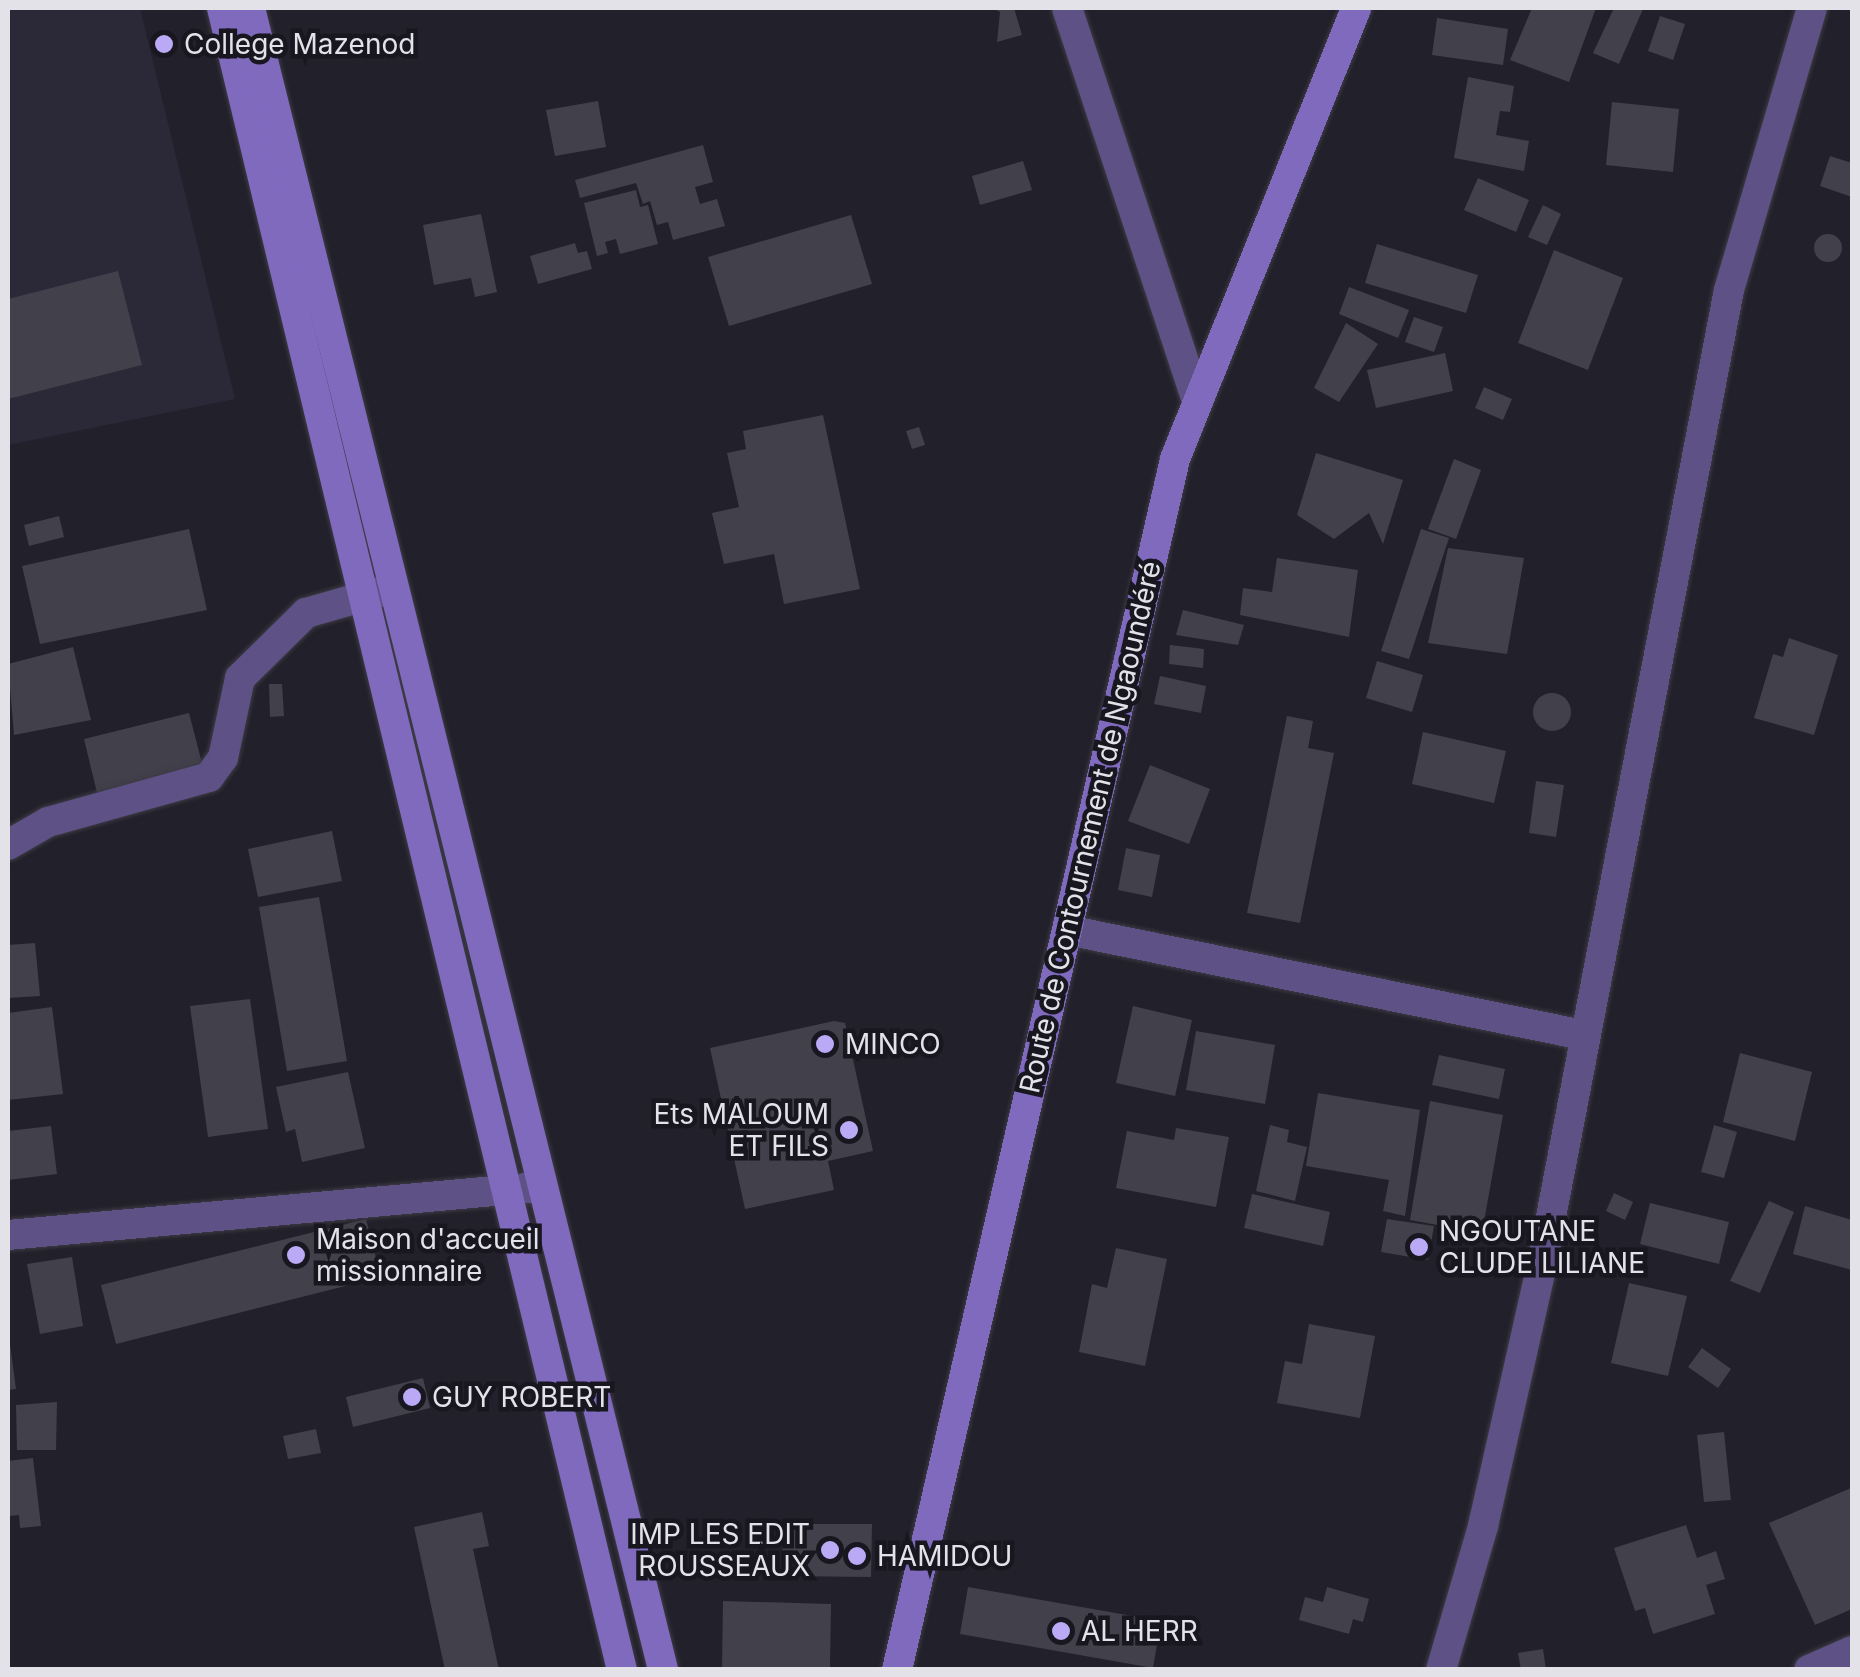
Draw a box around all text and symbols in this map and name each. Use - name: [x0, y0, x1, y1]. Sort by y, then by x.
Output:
- place label: College Mazenod: [184, 27, 415, 61]
- marker: College Mazenod: [153, 33, 175, 55]
- street label: Route de Contournement de Ngaoundéré: [1012, 558, 1168, 1096]
- place label: MINCO: [845, 1027, 941, 1061]
- marker: MINCO: [814, 1033, 836, 1055]
- place label: Ets MALOUM ET FILS: [653, 1097, 829, 1163]
- marker: Ets MALOUM ET FILS: [838, 1119, 860, 1141]
- place label: NGOUTANE CLUDE LILIANE: [1439, 1214, 1645, 1280]
- place label: Maison d'accueil missionnaire: [316, 1222, 539, 1288]
- marker: NGOUTANE CLUDE LILIANE: [1408, 1236, 1430, 1258]
- marker: Maison d'accueil missionnaire: [285, 1244, 307, 1266]
- place label: GUY ROBERT: [432, 1380, 611, 1414]
- marker: GUY ROBERT: [401, 1386, 423, 1408]
- place label: IMP LES EDIT ROUSSEAUX: [630, 1517, 810, 1583]
- marker: IMP LES EDIT ROUSSEAUX: [819, 1539, 841, 1561]
- place label: HAMIDOU: [877, 1539, 1012, 1573]
- marker: HAMIDOU: [846, 1545, 868, 1567]
- place label: AL HERR: [1081, 1614, 1198, 1648]
- marker: AL HERR: [1050, 1620, 1072, 1642]

